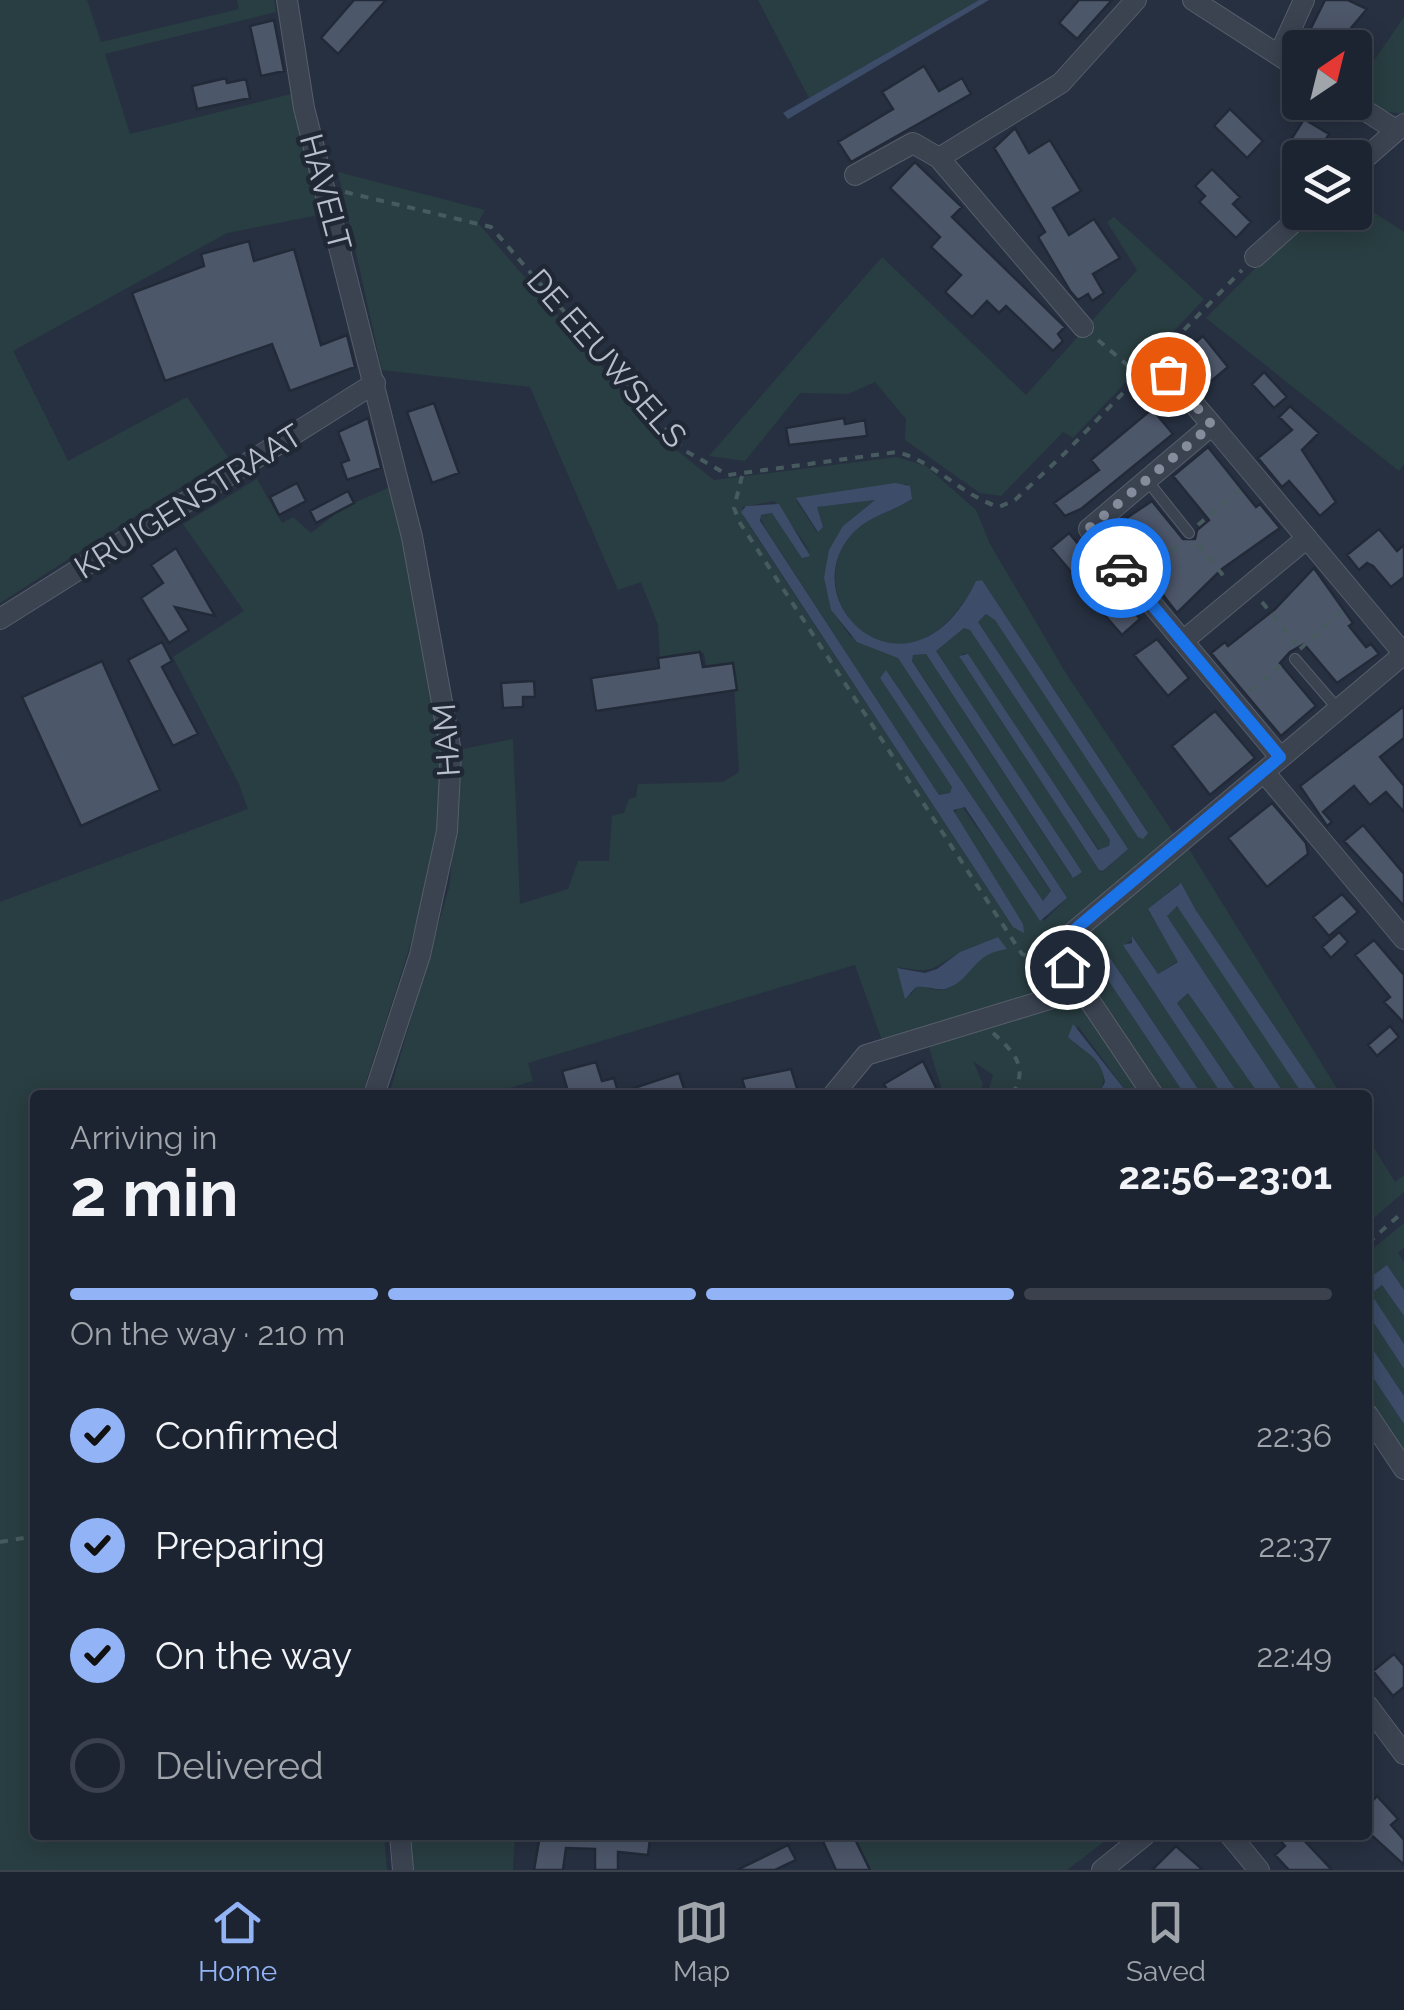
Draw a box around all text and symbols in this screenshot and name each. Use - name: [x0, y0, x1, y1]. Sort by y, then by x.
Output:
- north arrow: [1282, 30, 1372, 120]
- map controls: [1282, 30, 1372, 230]
- street label: HAVELT: [293, 130, 359, 254]
- button: layers: [1282, 140, 1372, 230]
- street label: DE EEUWSELS: [520, 262, 694, 454]
- pin: [1126, 332, 1211, 417]
- icon: bag: [1141, 347, 1196, 402]
- street label: KRUIGENSTRAAT: [68, 416, 308, 586]
- courier: [1071, 518, 1171, 618]
- icon: car: [1094, 541, 1149, 596]
- street label: HAM: [425, 702, 467, 778]
- pin: [1025, 925, 1110, 1010]
- icon: home: [1040, 940, 1095, 995]
- text: Arriving in: [70, 1119, 217, 1156]
- text: 22:56–23:01: [1119, 1153, 1332, 1198]
- text: 2 min: [70, 1155, 239, 1231]
- text: On the way · 210 m: [70, 1315, 345, 1352]
- icon: check: [70, 1408, 125, 1463]
- text: Confirmed: [155, 1413, 339, 1458]
- text: 22:36: [1256, 1417, 1332, 1454]
- icon: check: [70, 1518, 125, 1573]
- text: Preparing: [155, 1523, 325, 1568]
- text: 22:37: [1259, 1527, 1332, 1564]
- icon: check: [70, 1628, 125, 1683]
- text: On the way: [155, 1633, 352, 1678]
- text: 22:49: [1256, 1637, 1332, 1674]
- text: Delivered: [155, 1743, 324, 1788]
- tab: Home: [198, 1895, 277, 1988]
- tab: Map: [673, 1895, 730, 1988]
- tab: Saved: [1126, 1895, 1206, 1988]

